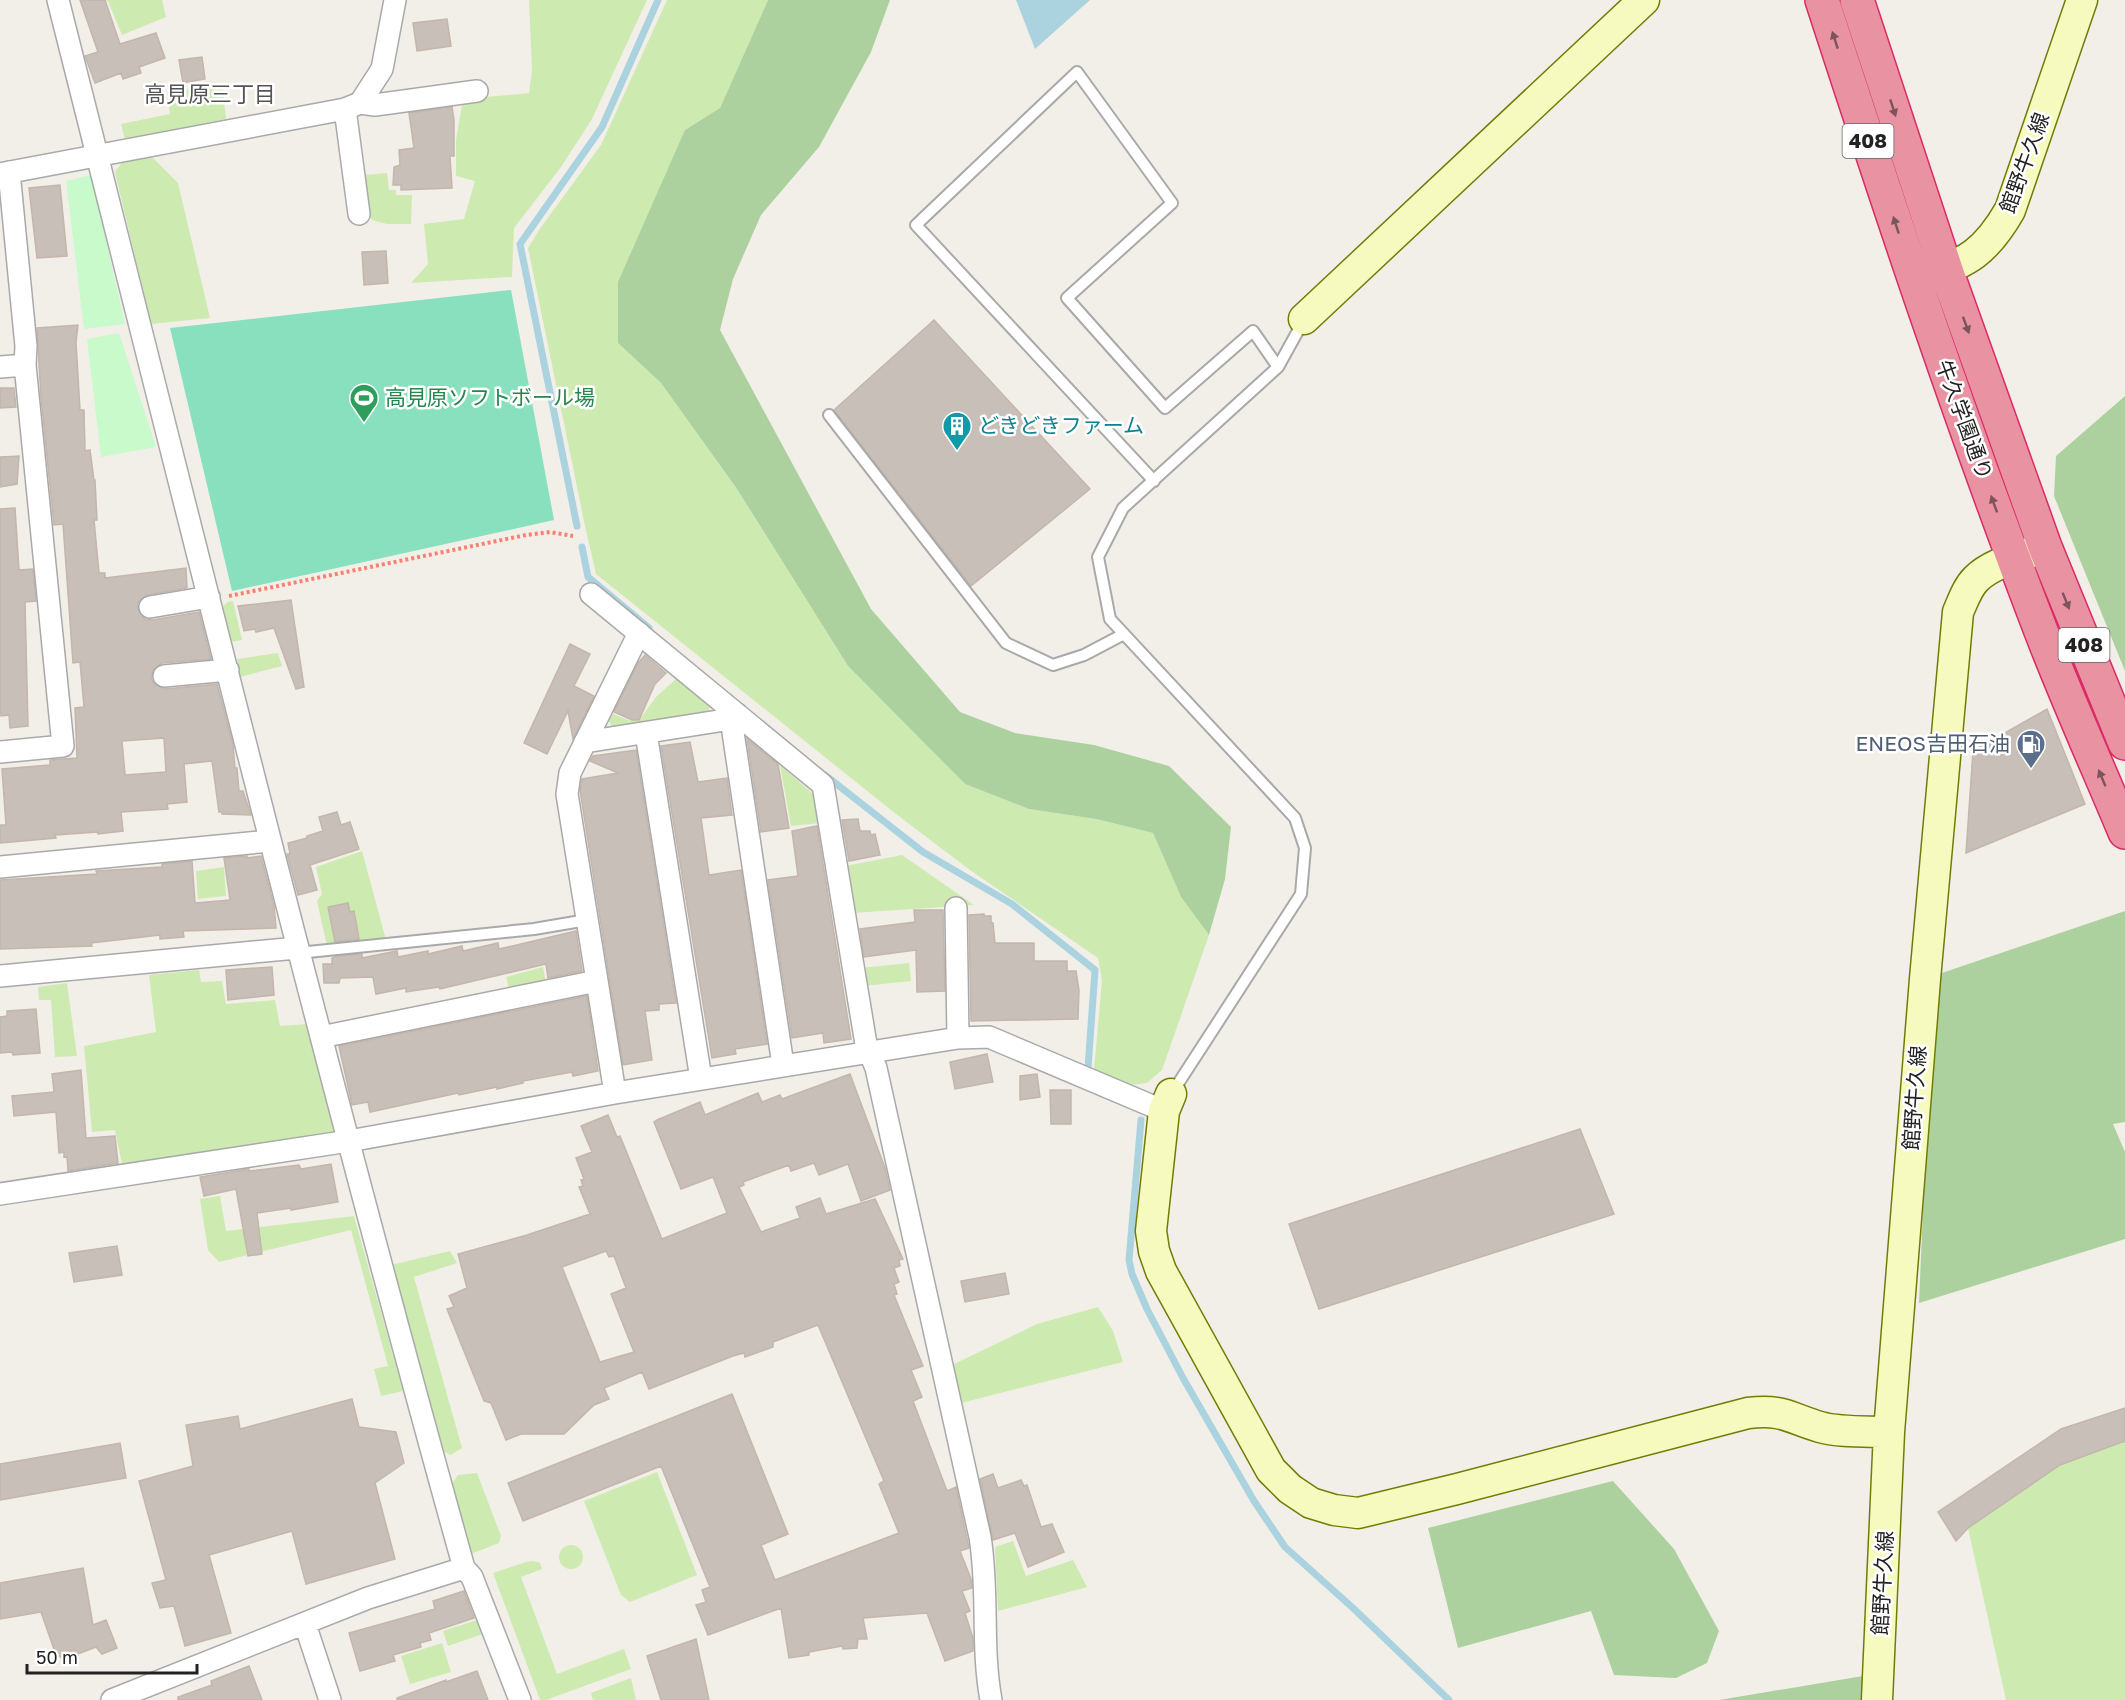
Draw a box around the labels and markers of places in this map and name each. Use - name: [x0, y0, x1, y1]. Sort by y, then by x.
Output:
- sports icon: 高見原ソフトボール場: [348, 382, 380, 424]
- place label: 高見原ソフトボール場: [385, 384, 595, 410]
- building icon: どきどきファーム: [941, 410, 973, 452]
- place label: どきどきファーム: [978, 412, 1144, 438]
- fuel station icon: ENEOS吉田石油: [2015, 728, 2047, 770]
- place label: ENEOS吉田石油: [1856, 730, 2010, 756]

